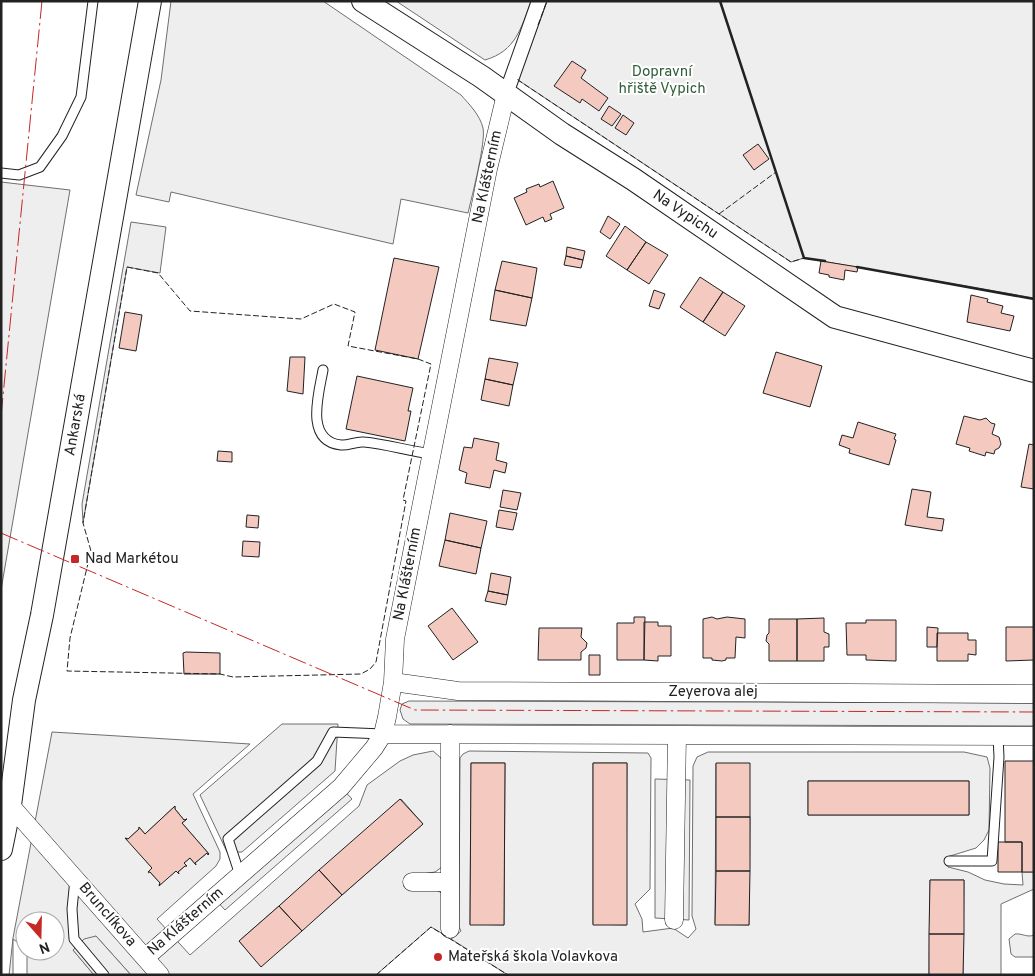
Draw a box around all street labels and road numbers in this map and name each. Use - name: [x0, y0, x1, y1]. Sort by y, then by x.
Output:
- street label: Na Klášterním: [469, 129, 507, 225]
- street label: Na Vypichu: [649, 186, 721, 244]
- street label: Ankarská: [61, 392, 91, 458]
- street label: Na Klášterním: [390, 526, 426, 622]
- street label: Zeyerova alej: [668, 683, 758, 702]
- street label: Brunclíkova: [74, 879, 140, 951]
- street label: Na Klášterním: [144, 884, 228, 960]

